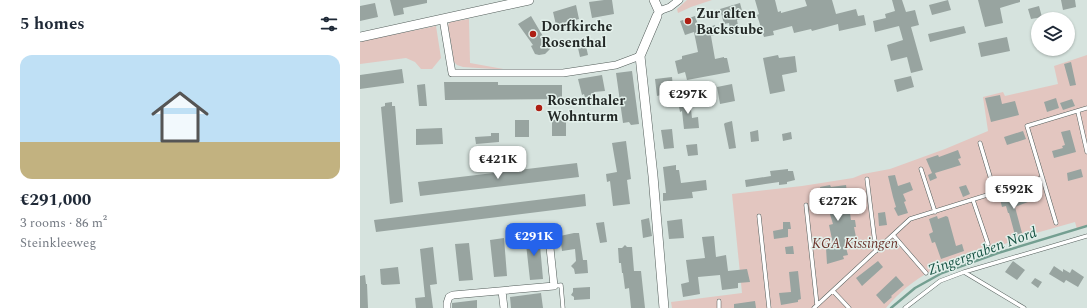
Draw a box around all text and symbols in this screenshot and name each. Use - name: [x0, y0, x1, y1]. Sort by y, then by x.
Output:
- place label: Zur alten Backstube: [696, 3, 763, 40]
- text: 5 homes: [20, 11, 85, 37]
- map controls: [1031, 12, 1075, 56]
- button: layers: [1031, 12, 1075, 56]
- icon: filters: [318, 13, 340, 35]
- place label: Dorfkirche Rosenthal: [541, 16, 612, 53]
- marker: Zur alten Backstube: [683, 16, 693, 26]
- marker: Dorfkirche Rosenthal: [528, 29, 538, 39]
- icon: home: [144, 81, 216, 153]
- pin: €297K: [660, 81, 716, 115]
- text: €297K: [668, 84, 708, 104]
- place label: Rosenthaler Wohnturm: [547, 90, 625, 127]
- marker: Rosenthaler Wohnturm: [534, 103, 544, 113]
- pin: €421K: [470, 146, 526, 180]
- text: €421K: [478, 149, 518, 169]
- pin: €592K: [986, 176, 1042, 210]
- text: €592K: [994, 179, 1034, 199]
- text: €291,000: [20, 187, 91, 213]
- pin: €272K: [810, 188, 866, 222]
- text: €272K: [818, 191, 858, 211]
- text: 3 rooms · 86 m²: [20, 213, 107, 233]
- water label: Zingergraben Nord: [924, 221, 1040, 282]
- pin: €291K: [506, 223, 562, 257]
- text: €291K: [514, 226, 554, 246]
- text: Steinkleeweg: [20, 233, 96, 253]
- park label: KGA Kissingen: [812, 233, 899, 254]

